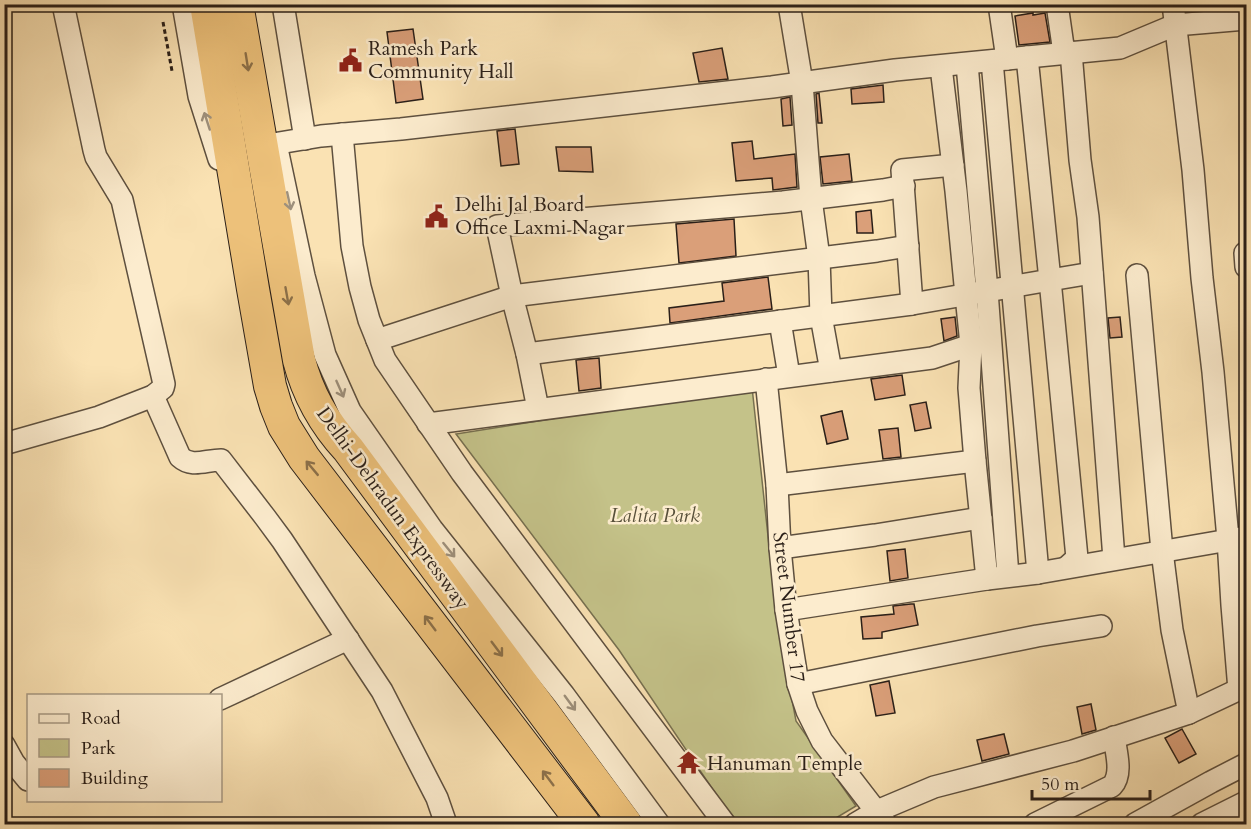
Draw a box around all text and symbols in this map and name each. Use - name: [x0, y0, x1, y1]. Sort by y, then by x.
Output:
- place label: Ramesh Park Community Hall: [368, 35, 514, 85]
- public building icon: Ramesh Park Community Hall: [337, 47, 363, 73]
- one-way arrow: [242, 52, 253, 72]
- one-way arrow: [201, 112, 212, 131]
- place label: Delhi Jal Board Office Laxmi Nagar: [455, 191, 625, 241]
- one-way arrow: [283, 192, 295, 211]
- public building icon: Delhi Jal Board Office Laxmi Nagar: [424, 203, 450, 229]
- one-way arrow: [282, 285, 293, 305]
- one-way arrow: [335, 380, 346, 398]
- street label: Delhi-Dehradun Expressway: [310, 401, 476, 615]
- one-way arrow: [305, 460, 318, 476]
- park label: Lalita Park: [610, 502, 700, 529]
- street label: Street Number 17: [766, 530, 812, 684]
- one-way arrow: [442, 542, 455, 558]
- one-way arrow: [424, 615, 437, 631]
- one-way arrow: [491, 641, 503, 657]
- legend: [27, 694, 222, 802]
- one-way arrow: [564, 694, 576, 710]
- text: Road: [81, 706, 121, 731]
- text: Park: [81, 736, 116, 761]
- temple icon: Hanuman Temple: [676, 750, 702, 776]
- place label: Hanuman Temple: [707, 750, 862, 777]
- scale bar: [1032, 763, 1150, 801]
- text: Building: [81, 766, 149, 791]
- one-way arrow: [542, 770, 555, 786]
- text: 50 m: [1041, 772, 1080, 797]

